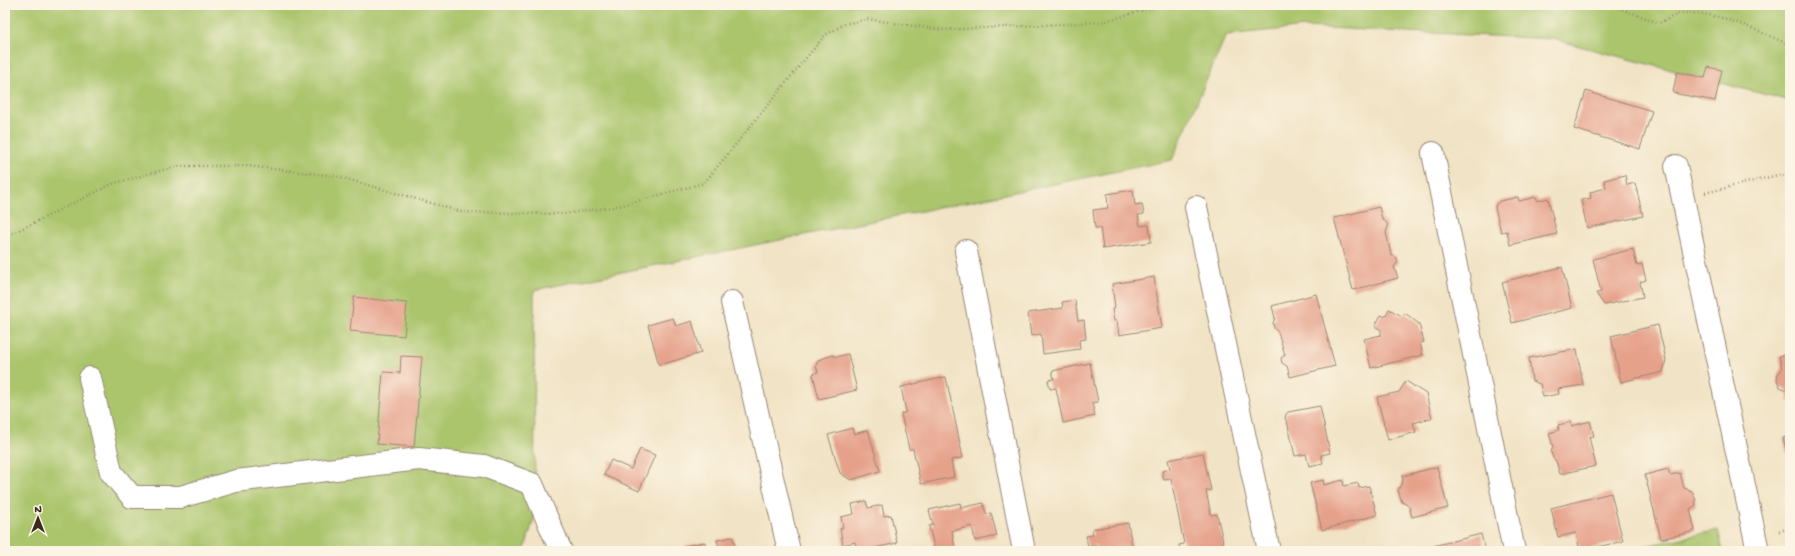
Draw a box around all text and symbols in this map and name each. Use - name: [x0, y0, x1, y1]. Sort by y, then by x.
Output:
- north arrow: [18, 498, 58, 538]
- text: N: [34, 504, 42, 516]

